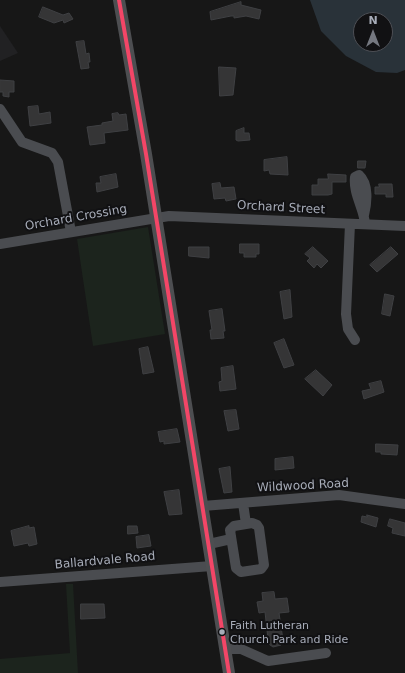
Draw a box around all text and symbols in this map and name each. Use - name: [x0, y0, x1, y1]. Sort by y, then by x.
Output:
- north arrow: [353, 12, 393, 52]
- text: N: [368, 14, 378, 27]
- street label: Orchard Street: [237, 198, 325, 218]
- street label: Orchard Crossing: [24, 202, 128, 234]
- street label: Wildwood Road: [257, 476, 349, 496]
- street label: Ballardvale Road: [54, 549, 156, 573]
- place label: Faith Lutheran Church Park and Ride: [230, 619, 348, 645]
- marker: Faith Lutheran Church Park and Ride: [217, 627, 227, 637]

